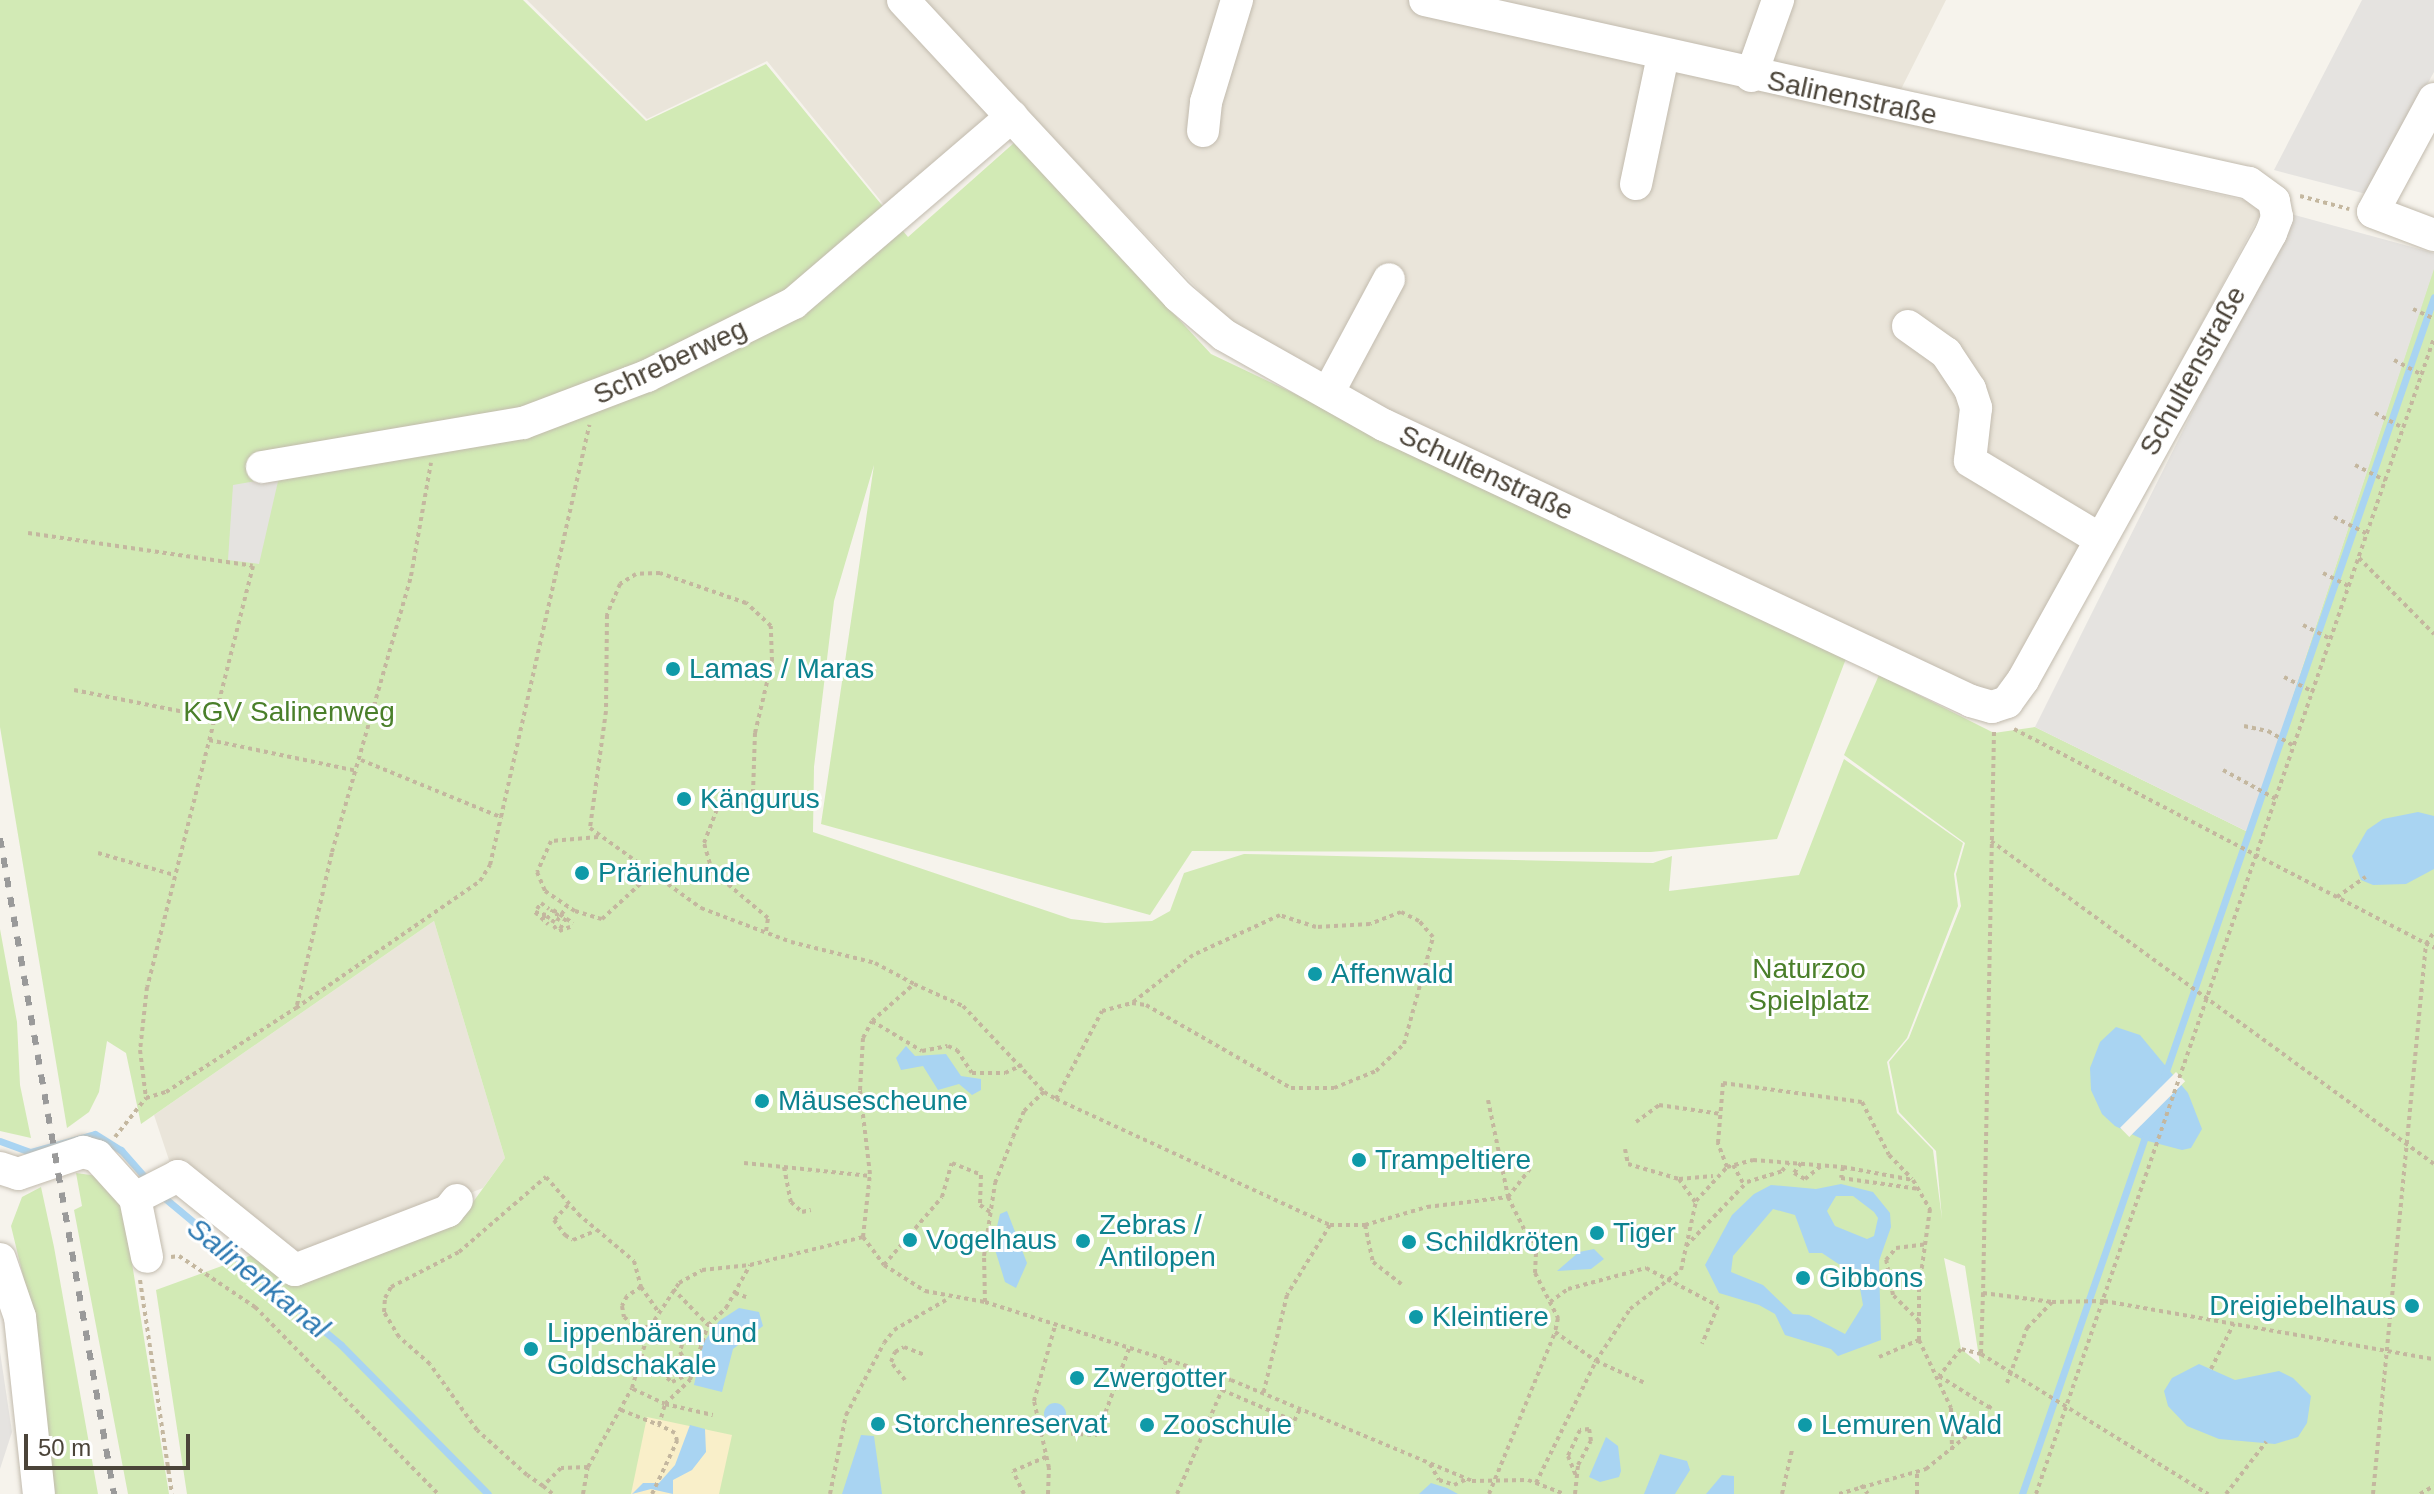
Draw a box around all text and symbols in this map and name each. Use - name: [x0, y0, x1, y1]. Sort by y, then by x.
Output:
- street label: Salinenstraße: [1764, 64, 1940, 132]
- street label: Schultenstraße: [2133, 281, 2253, 461]
- street label: Schreberweg: [588, 312, 752, 412]
- street label: Schultenstraße: [1394, 418, 1578, 528]
- place label: Lamas / Maras: [689, 652, 874, 686]
- marker: Lamas / Maras: [664, 660, 682, 678]
- park label: KGV Salinenweg: [183, 695, 395, 729]
- place label: Kängurus: [700, 782, 820, 816]
- marker: Kängurus: [675, 790, 693, 808]
- place label: Präriehunde: [598, 856, 751, 890]
- marker: Präriehunde: [573, 864, 591, 882]
- park label: Naturzoo Spielplatz: [1748, 952, 1870, 1018]
- place label: Affenwald: [1331, 957, 1453, 991]
- marker: Affenwald: [1306, 965, 1324, 983]
- place label: Mäusescheune: [778, 1084, 968, 1118]
- marker: Mäusescheune: [753, 1092, 771, 1110]
- place label: Trampeltiere: [1375, 1143, 1531, 1177]
- marker: Trampeltiere: [1350, 1151, 1368, 1169]
- place label: Zebras / Antilopen: [1099, 1208, 1216, 1274]
- water label: Salinenkanal: [180, 1210, 336, 1346]
- place label: Tiger: [1613, 1216, 1676, 1250]
- place label: Vogelhaus: [926, 1223, 1057, 1257]
- marker: Tiger: [1588, 1224, 1606, 1242]
- place label: Schildkröten: [1425, 1225, 1579, 1259]
- marker: Vogelhaus: [901, 1231, 919, 1249]
- marker: Zebras / Antilopen: [1074, 1232, 1092, 1250]
- marker: Schildkröten: [1400, 1233, 1418, 1251]
- place label: Gibbons: [1819, 1261, 1923, 1295]
- marker: Gibbons: [1794, 1269, 1812, 1287]
- place label: Dreigiebelhaus: [2209, 1289, 2396, 1323]
- marker: Dreigiebelhaus: [2403, 1297, 2421, 1315]
- place label: Kleintiere: [1432, 1300, 1549, 1334]
- marker: Kleintiere: [1407, 1308, 1425, 1326]
- place label: Lippenbären und Goldschakale: [547, 1316, 757, 1382]
- marker: Lippenbären und Goldschakale: [522, 1340, 540, 1358]
- place label: Zwergotter: [1093, 1361, 1227, 1395]
- marker: Zwergotter: [1068, 1369, 1086, 1387]
- place label: Storchenreservat: [894, 1407, 1107, 1441]
- place label: Zooschule: [1163, 1408, 1292, 1442]
- place label: Lemuren Wald: [1821, 1408, 2002, 1442]
- marker: Storchenreservat: [869, 1415, 887, 1433]
- marker: Zooschule: [1138, 1416, 1156, 1434]
- marker: Lemuren Wald: [1796, 1416, 1814, 1434]
- scale bar: [28, 1418, 194, 1468]
- text: 50 m: [38, 1434, 91, 1461]

